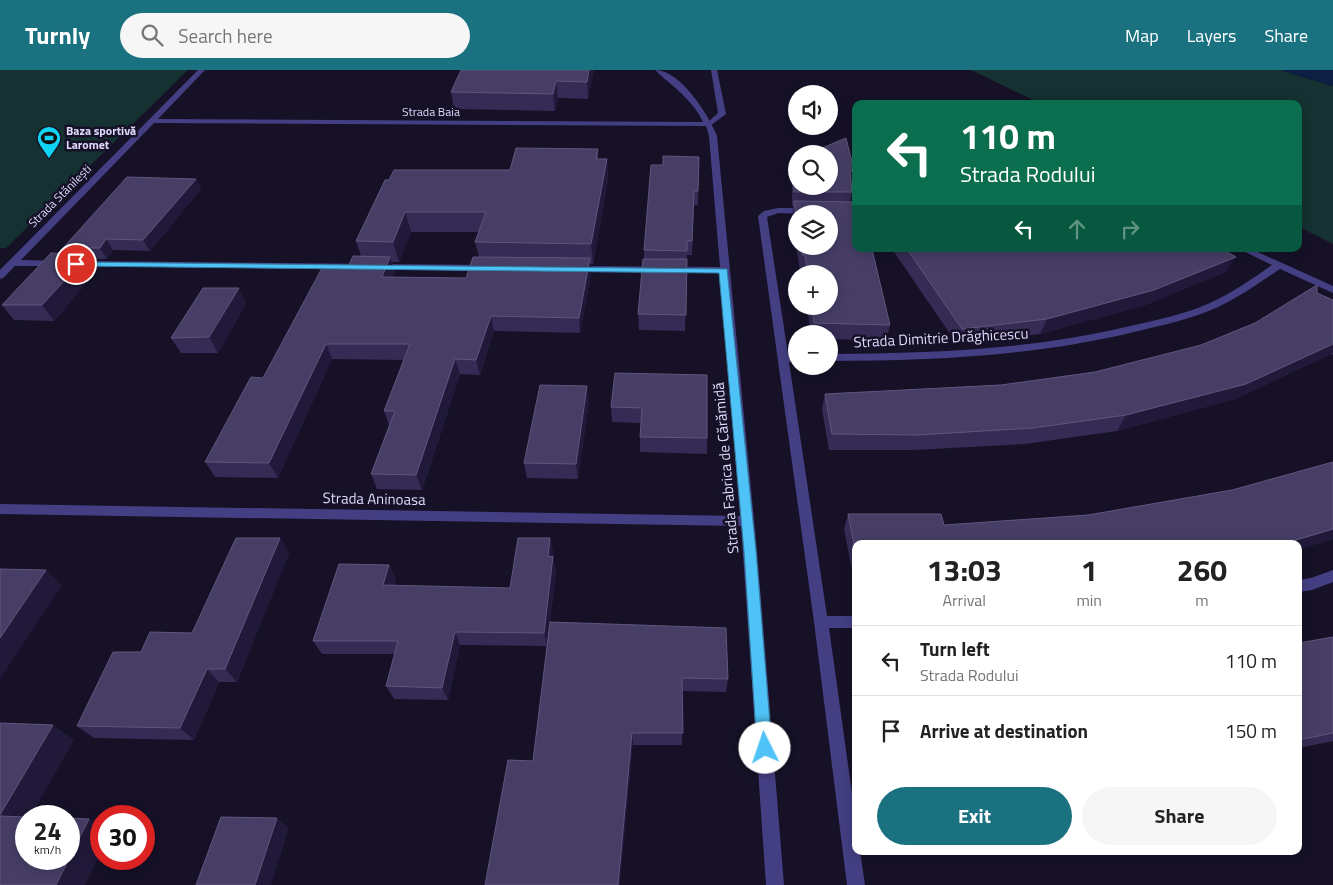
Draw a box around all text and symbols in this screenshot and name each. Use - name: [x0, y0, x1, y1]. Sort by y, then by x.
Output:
- search box: [120, 13, 470, 58]
- text: Turnly: [25, 17, 90, 53]
- icon: search: [138, 21, 166, 49]
- text: Search here: [178, 21, 273, 50]
- text: Map: [1125, 22, 1159, 49]
- text: Layers: [1187, 22, 1236, 49]
- text: Share: [1264, 22, 1308, 49]
- map controls: [788, 85, 838, 375]
- button: sound: [788, 85, 838, 135]
- street label: Strada Baia: [402, 102, 460, 121]
- text: 110 m: [960, 109, 1056, 163]
- icon: left: [877, 120, 942, 185]
- place label: Baza sportivă Laromet: [66, 121, 136, 154]
- sports icon: Baza sportivă Laromet: [36, 125, 62, 159]
- button: search: [788, 145, 838, 195]
- text: Strada Rodului: [960, 157, 1095, 191]
- street label: Strada Stănilești: [24, 160, 96, 232]
- button: layers: [788, 205, 838, 255]
- icon: left: [1010, 215, 1038, 243]
- icon: ahead: [1063, 215, 1091, 243]
- icon: right: [1116, 215, 1144, 243]
- pin: [55, 243, 97, 285]
- icon: arrive: [62, 250, 90, 278]
- button: +: [788, 265, 838, 315]
- street label: Strada Dimitrie Drăghicescu: [853, 321, 1029, 354]
- button: −: [788, 325, 838, 375]
- street label: Strada Fabrica de Cărămidă: [707, 381, 744, 555]
- street label: Strada Aninoasa: [322, 486, 426, 511]
- text: 13:03: [927, 547, 1002, 593]
- text: 1: [1081, 547, 1098, 593]
- text: 260: [1177, 547, 1227, 593]
- text: Arrival: [943, 588, 986, 612]
- text: min: [1076, 588, 1102, 612]
- text: m: [1195, 588, 1209, 612]
- text: Turn left: [920, 634, 990, 663]
- text: 110 m: [1225, 646, 1277, 675]
- icon: left: [877, 647, 905, 675]
- text: Strada Rodului: [920, 663, 1019, 687]
- text: Arrive at destination: [920, 716, 1088, 745]
- text: 150 m: [1225, 716, 1277, 745]
- icon: arrive: [877, 717, 905, 745]
- position arrow: [738, 721, 790, 773]
- button: Exit: [877, 787, 1072, 845]
- button: Share: [1082, 787, 1277, 845]
- speed limit sign: 30: [90, 805, 155, 870]
- text: 24: [33, 812, 62, 850]
- text: km/h: [34, 840, 61, 859]

